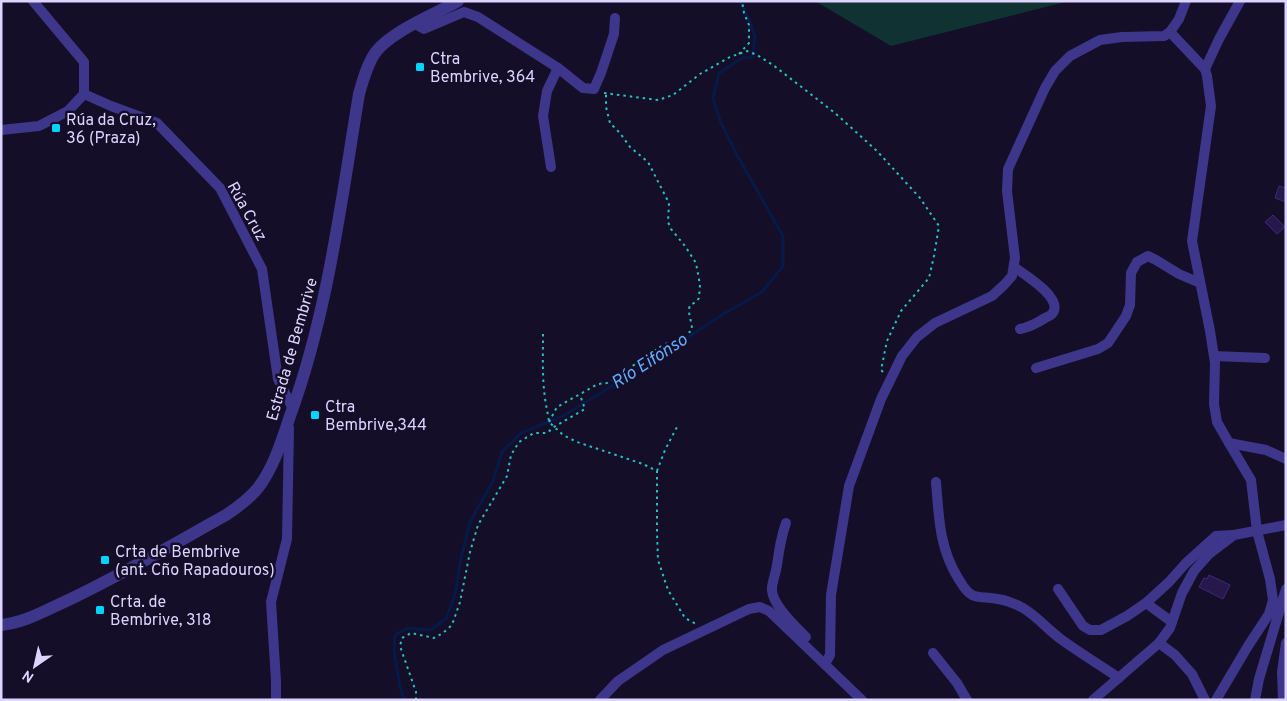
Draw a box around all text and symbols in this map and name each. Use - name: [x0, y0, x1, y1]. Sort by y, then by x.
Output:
- place label: Ctra Bembrive, 364: [430, 50, 535, 88]
- marker: Ctra Bembrive, 364: [414, 61, 426, 73]
- place label: Rúa da Cruz, 36 (Praza): [66, 111, 156, 149]
- marker: Rúa da Cruz, 36 (Praza): [50, 122, 62, 134]
- street label: Rúa Cruz: [222, 179, 271, 245]
- street label: Estrada de Bembrive: [263, 276, 323, 423]
- water label: Río Eifonso: [607, 329, 693, 395]
- place label: Ctra Bembrive,344: [325, 398, 427, 436]
- marker: Ctra Bembrive,344: [309, 409, 321, 421]
- place label: Crta de Bembrive (ant. Cño Rapadouros): [115, 543, 275, 581]
- marker: Crta de Bembrive (ant. Cño Rapadouros): [99, 554, 111, 566]
- place label: Crta. de Bembrive, 318: [110, 593, 211, 631]
- marker: Crta. de Bembrive, 318: [94, 604, 106, 616]
- north arrow: [10, 641, 60, 691]
- text: N: [20, 666, 37, 685]

